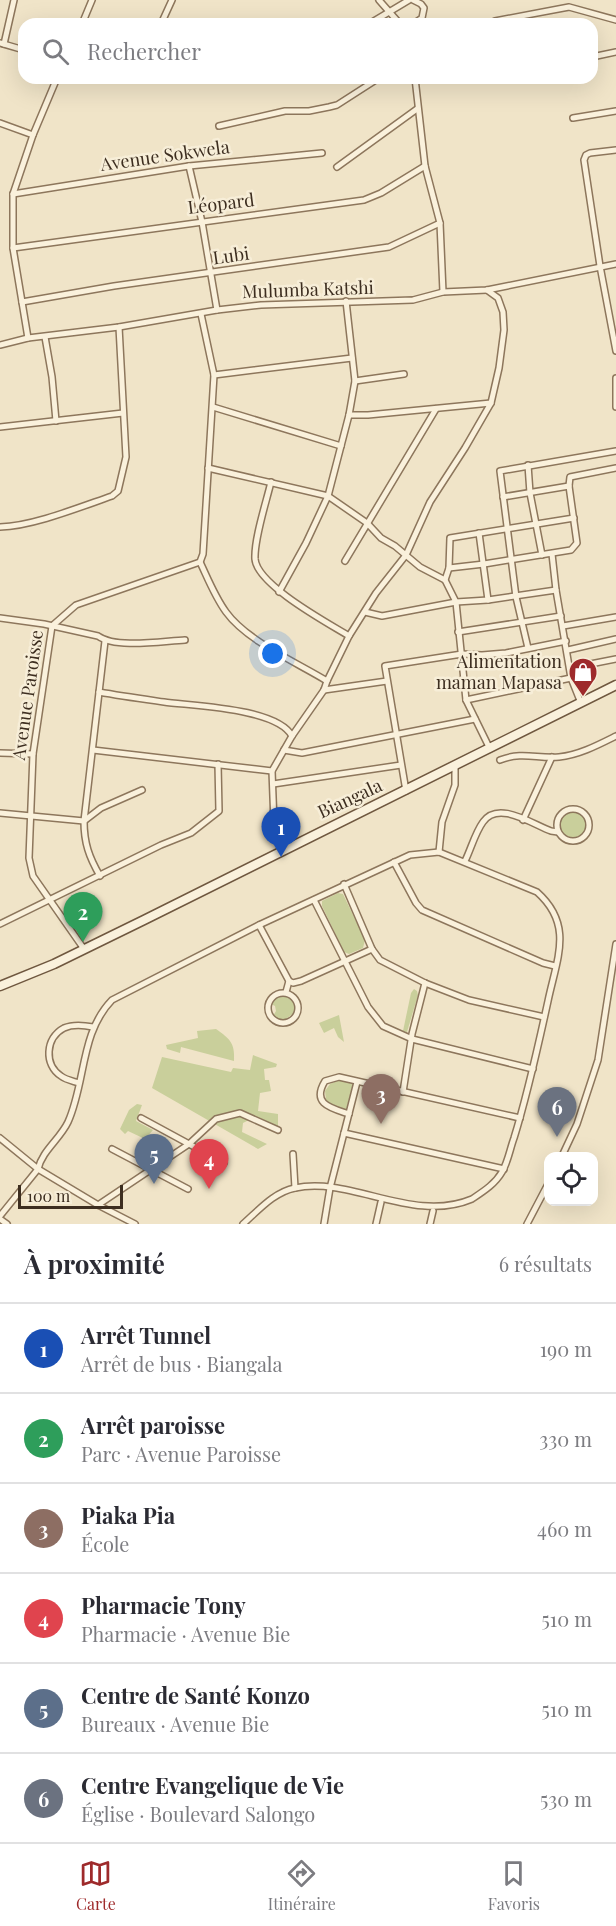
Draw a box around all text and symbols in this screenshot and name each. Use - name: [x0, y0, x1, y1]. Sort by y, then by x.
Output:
- search box: [18, 18, 598, 84]
- icon: search: [39, 35, 72, 68]
- text: Rechercher: [87, 36, 201, 66]
- street label: Avenue Sokwela: [98, 134, 231, 176]
- street label: Léopard: [186, 187, 256, 219]
- street label: Lubi: [211, 241, 251, 269]
- street label: Mulumba Katshi: [242, 275, 374, 303]
- street label: Avenue Paroisse: [6, 628, 48, 763]
- your location: [258, 639, 287, 668]
- place label: Alimentation maman Mapasa: [436, 649, 562, 694]
- shop icon: Alimentation maman Mapasa: [567, 656, 599, 698]
- street label: Biangala: [314, 773, 386, 823]
- pin: 1: [262, 808, 300, 857]
- pin: 2: [64, 892, 103, 942]
- pin: 3: [362, 1074, 400, 1124]
- pin: 6: [538, 1088, 576, 1137]
- pin: 5: [134, 1134, 174, 1184]
- pin: 4: [190, 1140, 228, 1189]
- map controls: [544, 1152, 598, 1206]
- button: locate: [544, 1152, 598, 1206]
- scale bar: [18, 1182, 123, 1210]
- text: 100 m: [27, 1185, 70, 1206]
- text: À proximité: [24, 1246, 165, 1281]
- text: 6 résultats: [499, 1250, 592, 1277]
- text: Arrêt Tunnel: [81, 1320, 211, 1350]
- text: 1: [40, 1335, 47, 1362]
- text: 190 m: [540, 1335, 592, 1362]
- text: Arrêt de bus · Biangala: [81, 1350, 283, 1377]
- text: Arrêt paroisse: [81, 1410, 225, 1440]
- text: 2: [38, 1425, 49, 1452]
- text: 330 m: [539, 1425, 592, 1452]
- text: Parc · Avenue Paroisse: [81, 1440, 281, 1467]
- text: Piaka Pia: [81, 1500, 175, 1530]
- text: 3: [39, 1515, 48, 1542]
- text: 460 m: [537, 1515, 592, 1542]
- text: École: [81, 1530, 129, 1557]
- text: Pharmacie Tony: [81, 1590, 246, 1620]
- text: 4: [38, 1605, 49, 1632]
- text: 510 m: [542, 1605, 592, 1632]
- text: Pharmacie · Avenue Bie: [81, 1620, 290, 1647]
- text: Centre de Santé Konzo: [81, 1680, 310, 1710]
- text: 5: [39, 1695, 48, 1722]
- text: 510 m: [542, 1695, 592, 1722]
- text: Bureaux · Avenue Bie: [81, 1710, 269, 1737]
- text: Centre Evangelique de Vie: [81, 1770, 344, 1800]
- text: 6: [38, 1785, 49, 1812]
- text: 530 m: [540, 1785, 592, 1812]
- text: Église · Boulevard Salongo: [81, 1800, 315, 1827]
- tab: Carte: [76, 1857, 116, 1914]
- tab: Itinéraire: [268, 1857, 336, 1914]
- tab: Favoris: [488, 1857, 540, 1914]

